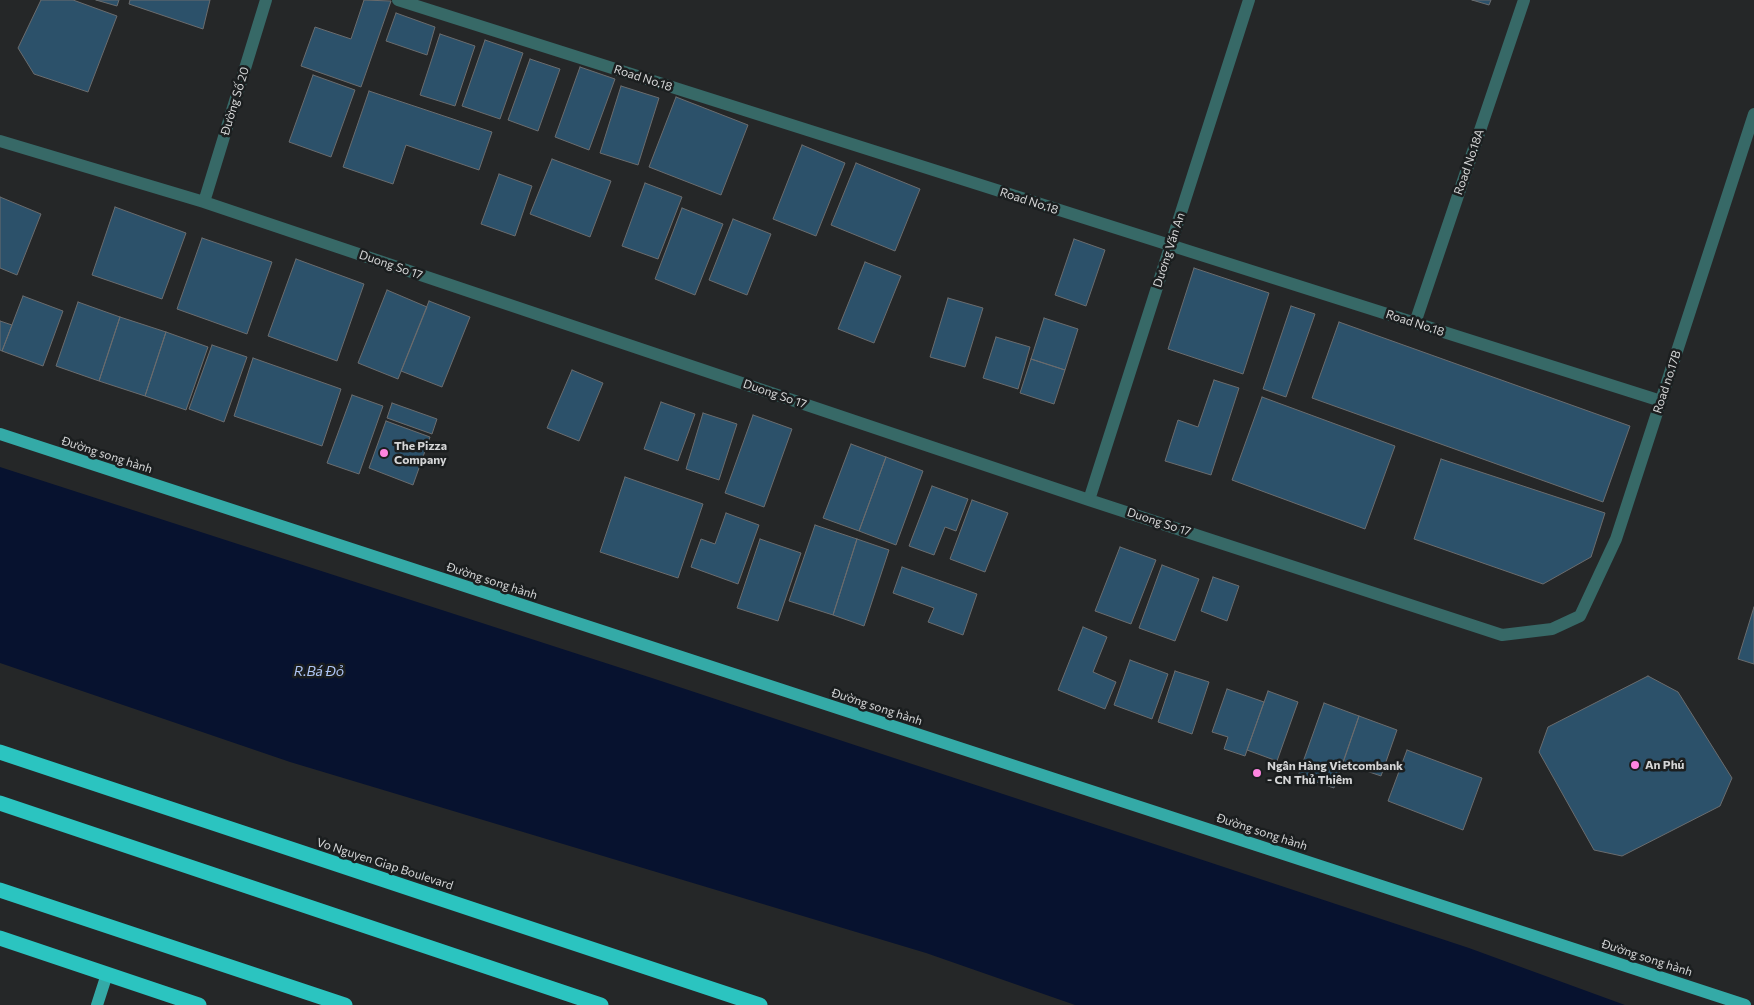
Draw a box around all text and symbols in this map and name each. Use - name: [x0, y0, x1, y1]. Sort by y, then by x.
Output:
- street label: Road No.18: [612, 62, 674, 94]
- street label: Đường Số 20: [218, 65, 252, 137]
- street label: Road No.18A: [1451, 127, 1487, 197]
- street label: Road No.18: [998, 185, 1060, 217]
- street label: Dương Văn An: [1150, 211, 1188, 289]
- street label: Duong So 17: [357, 247, 425, 283]
- street label: Road No.18: [1384, 307, 1446, 339]
- street label: Road no.17B: [1650, 349, 1684, 415]
- street label: Duong So 17: [741, 376, 809, 412]
- street label: Đường song hành: [60, 433, 154, 477]
- place label: The Pizza Company: [394, 439, 447, 467]
- marker: The Pizza Company: [378, 447, 390, 459]
- street label: Duong So 17: [1125, 505, 1193, 539]
- street label: Đường song hành: [445, 559, 539, 603]
- water label: R.Bá Đỏ: [294, 663, 344, 679]
- street label: Đường song hành: [830, 685, 924, 729]
- place label: An Phú: [1645, 758, 1684, 772]
- place label: Ngân Hàng Vietcombank - CN Thủ Thiêm: [1267, 759, 1403, 787]
- marker: An Phú: [1629, 759, 1641, 771]
- marker: Ngân Hàng Vietcombank - CN Thủ Thiêm: [1251, 767, 1263, 779]
- street label: Đường song hành: [1215, 810, 1309, 854]
- street label: Vo Nguyen Giap Boulevard: [315, 835, 455, 893]
- street label: Đường song hành: [1600, 936, 1694, 980]

